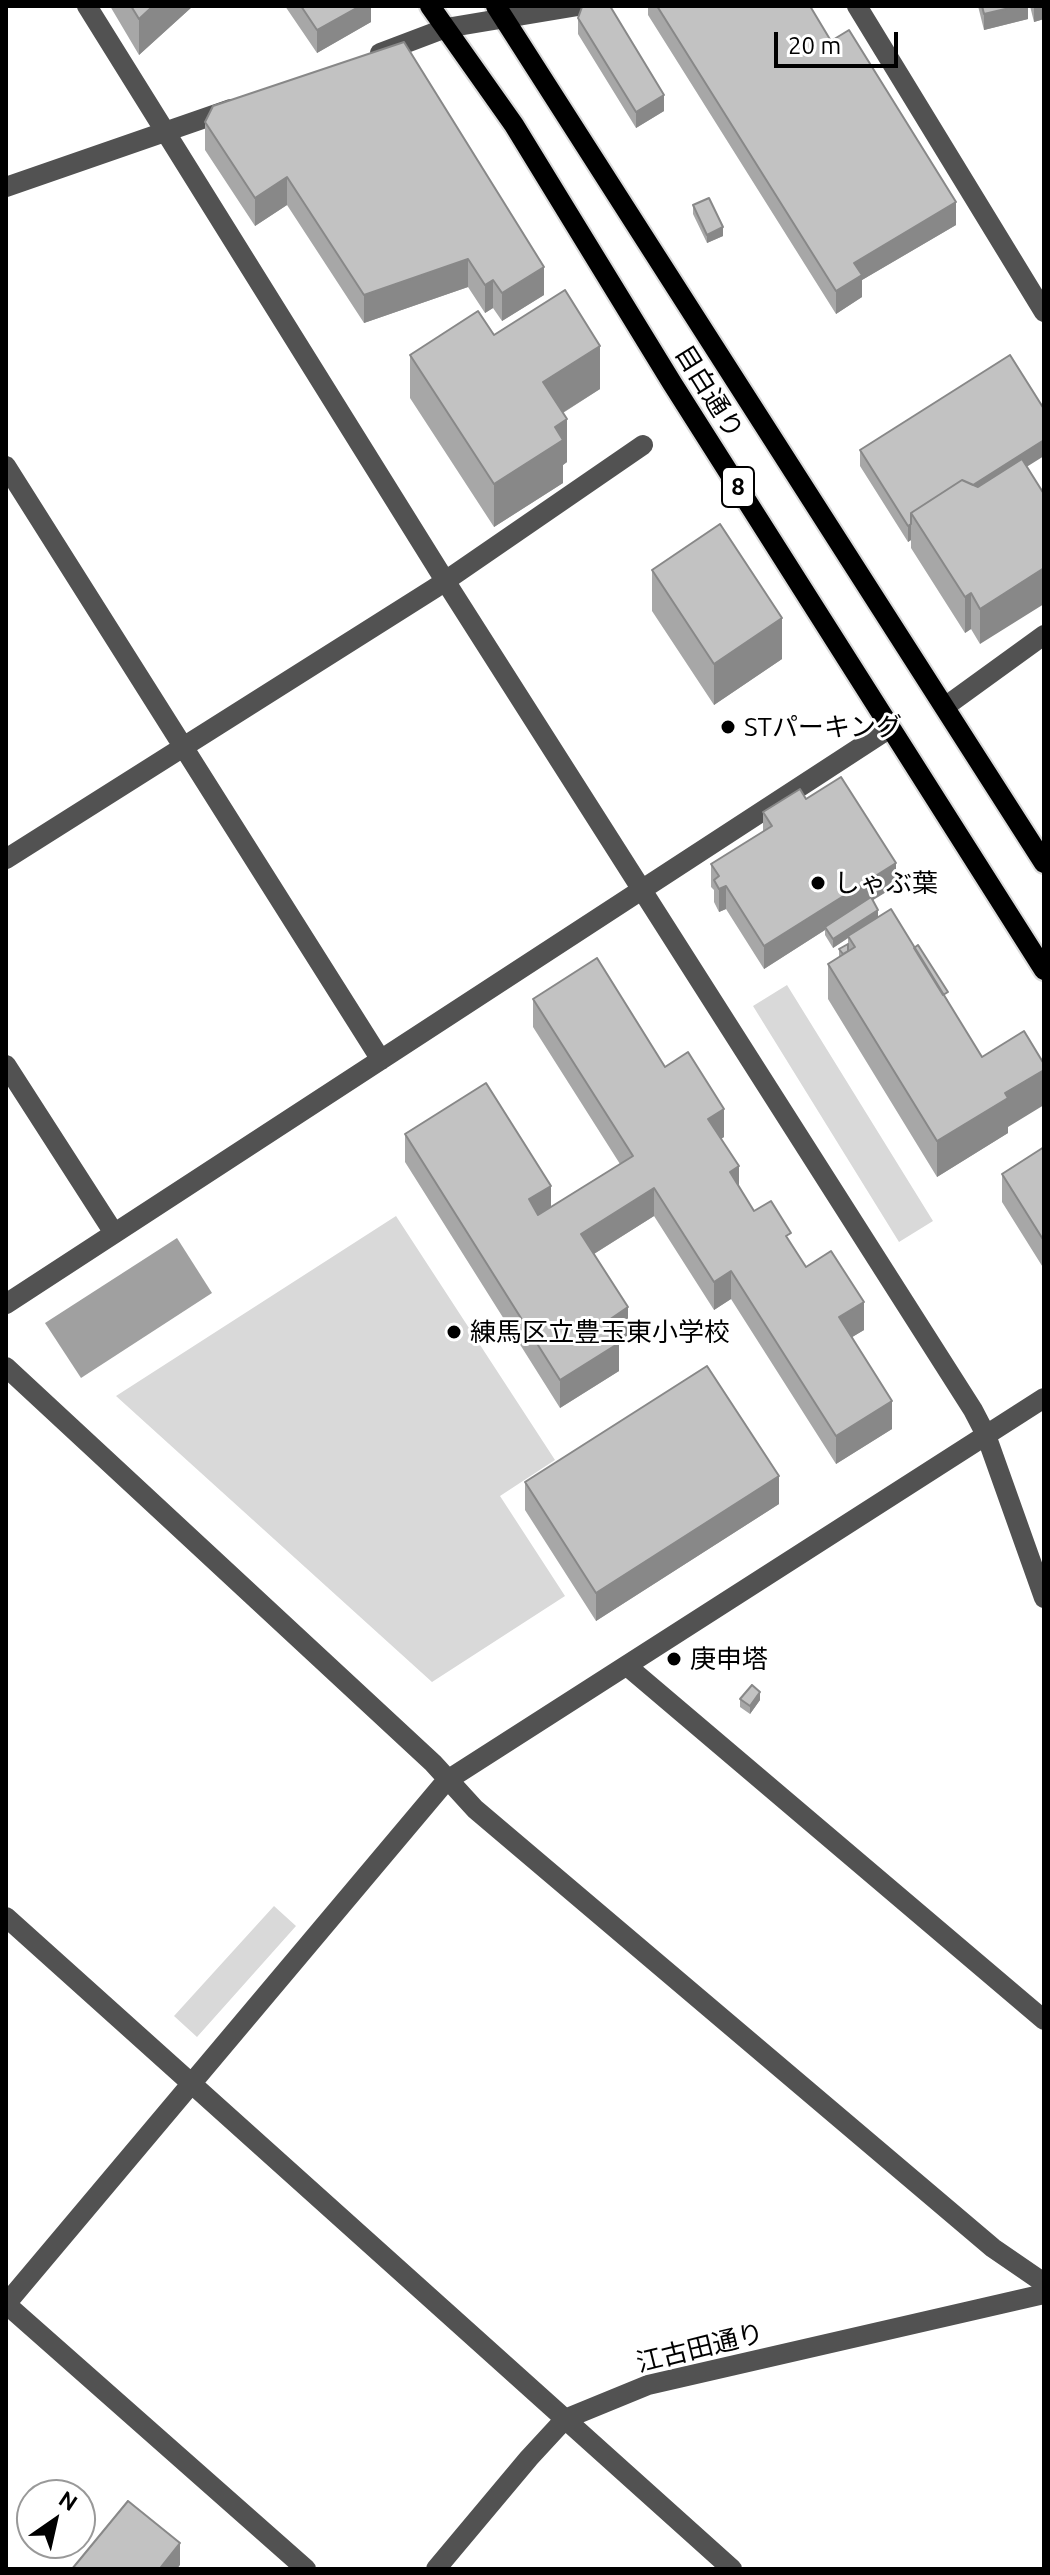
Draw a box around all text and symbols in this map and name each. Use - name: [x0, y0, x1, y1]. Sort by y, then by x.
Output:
- scale bar: [778, 16, 902, 66]
- text: 20 m: [788, 32, 841, 59]
- street label: 目白通り: [668, 340, 750, 444]
- road number: 8: [722, 467, 754, 507]
- place label: STパーキング: [744, 711, 902, 743]
- marker: STパーキング: [719, 718, 737, 736]
- place label: しゃぶ葉: [834, 867, 938, 899]
- marker: しゃぶ葉: [809, 874, 827, 892]
- place label: 練馬区立豊玉東小学校: [470, 1316, 730, 1348]
- marker: 練馬区立豊玉東小学校: [445, 1323, 463, 1341]
- place label: 庚申塔: [690, 1643, 768, 1675]
- marker: 庚申塔: [665, 1650, 683, 1668]
- street label: 江古田通り: [633, 2317, 767, 2379]
- north arrow: [16, 2479, 96, 2559]
- text: N: [55, 2485, 82, 2515]

